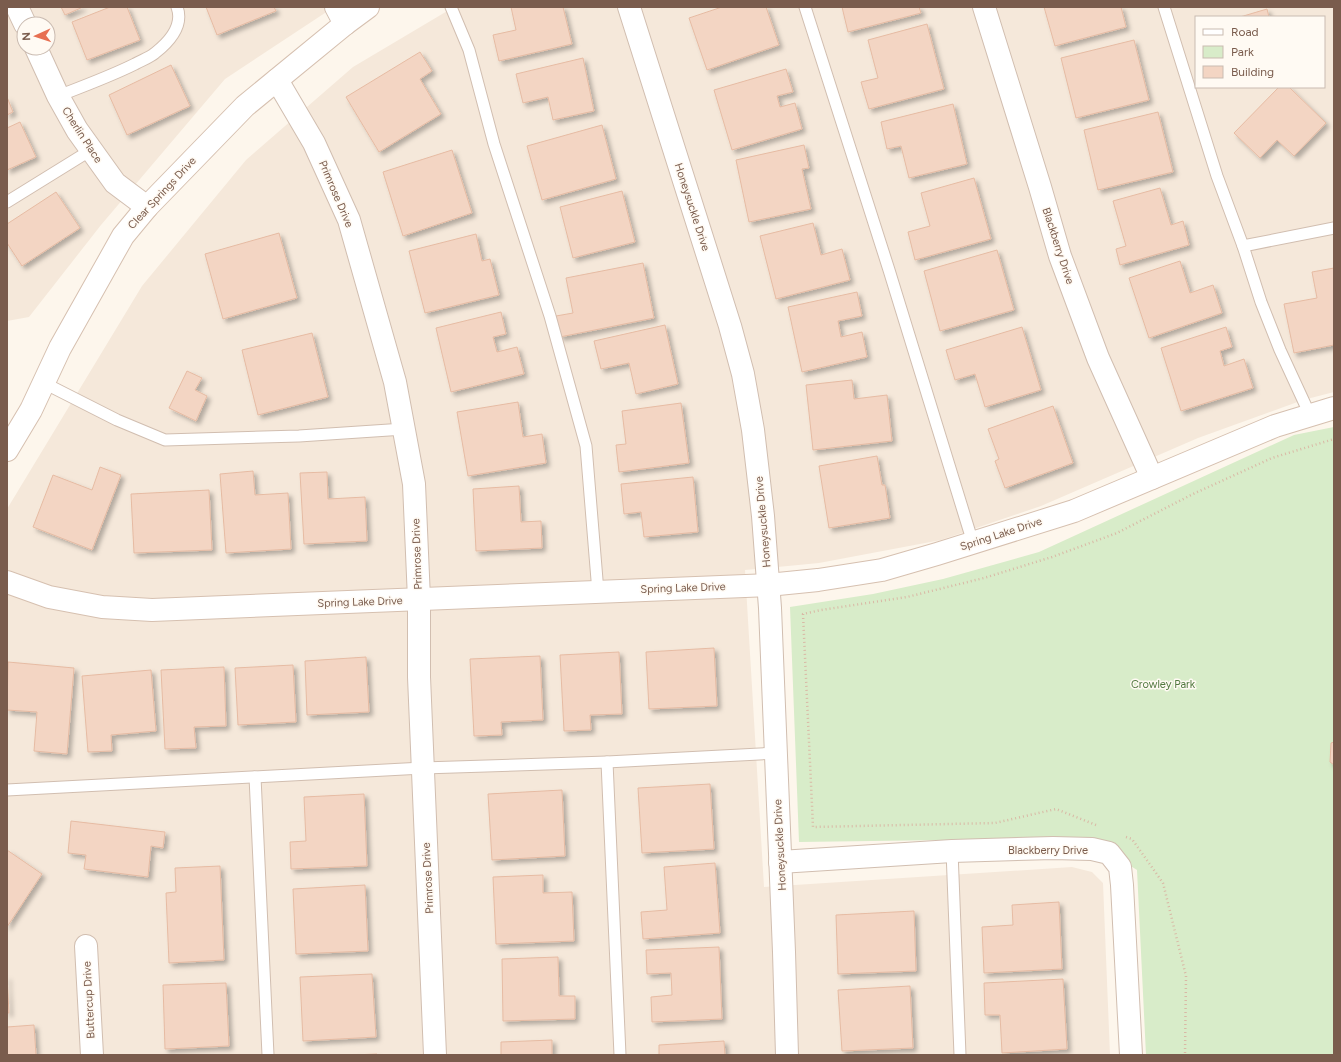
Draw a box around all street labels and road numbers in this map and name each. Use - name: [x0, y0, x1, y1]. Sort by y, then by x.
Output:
- street label: Cherlin Place: [59, 105, 105, 165]
- street label: Clear Springs Drive: [125, 154, 199, 232]
- street label: Primrose Drive: [316, 159, 356, 229]
- street label: Honeysuckle Drive: [672, 161, 712, 253]
- street label: Blackberry Drive: [1039, 206, 1077, 286]
- street label: Honeysuckle Drive: [753, 476, 773, 568]
- street label: Spring Lake Drive: [958, 515, 1044, 553]
- street label: Primrose Drive: [409, 518, 425, 590]
- street label: Spring Lake Drive: [640, 580, 726, 596]
- street label: Spring Lake Drive: [317, 594, 403, 610]
- street label: Honeysuckle Drive: [771, 799, 789, 891]
- street label: Primrose Drive: [420, 842, 436, 914]
- street label: Blackberry Drive: [1008, 844, 1088, 857]
- street label: Buttercup Drive: [80, 961, 98, 1039]

